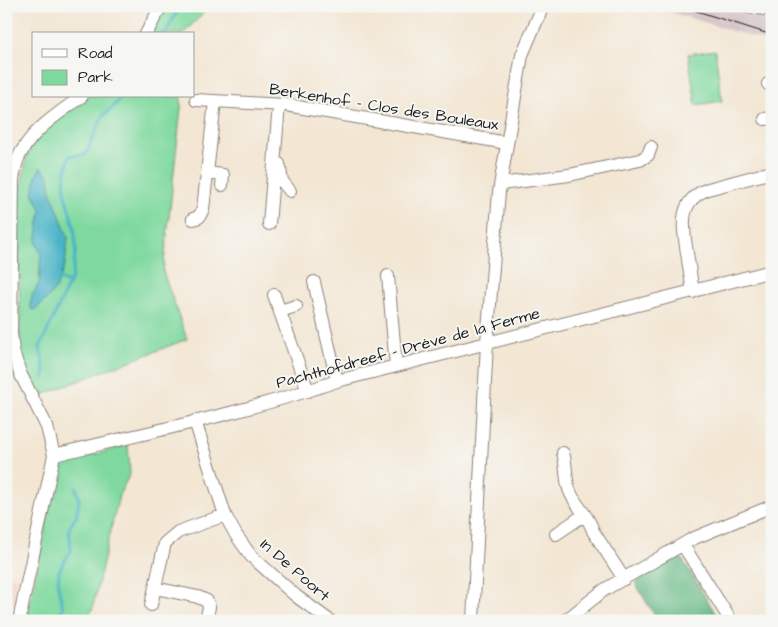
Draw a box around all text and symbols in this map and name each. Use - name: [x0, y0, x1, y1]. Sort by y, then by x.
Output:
- legend: [32, 32, 195, 98]
- text: Road: [78, 43, 113, 64]
- text: Park: [78, 67, 113, 88]
- street label: Berkenhof - Clos des Bouleaux: [268, 78, 501, 136]
- street label: Pachthofdreef - Drève de la Ferme: [274, 302, 543, 394]
- street label: In De Poort: [255, 534, 335, 607]

